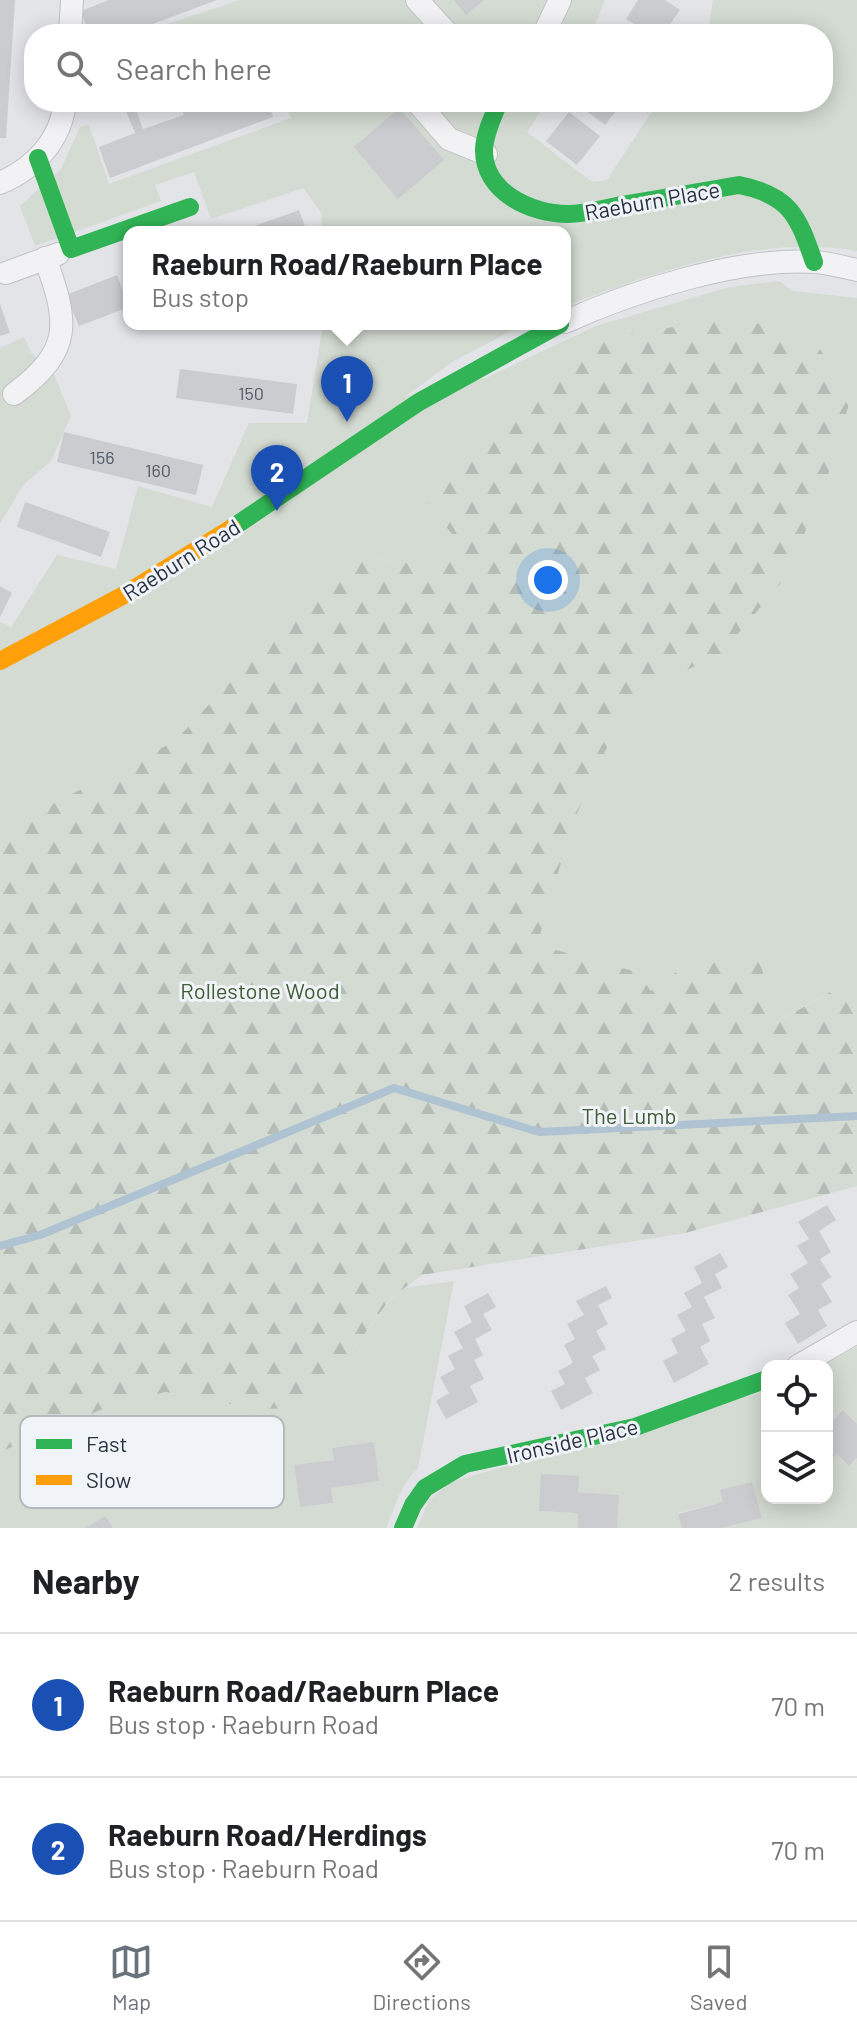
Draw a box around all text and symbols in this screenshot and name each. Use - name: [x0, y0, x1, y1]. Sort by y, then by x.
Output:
- search box: [24, 24, 833, 112]
- icon: search: [52, 46, 96, 90]
- text: Search here: [116, 50, 272, 86]
- street label: Raeburn Place: [582, 175, 722, 225]
- popup: [123, 226, 571, 330]
- text: Raeburn Road/Raeburn Place: [151, 245, 543, 281]
- text: Bus stop: [151, 281, 249, 312]
- pin: 1: [321, 356, 373, 422]
- house number: 150: [238, 382, 264, 404]
- pin: 2: [251, 445, 303, 511]
- house number: 156: [90, 446, 114, 468]
- house number: 160: [145, 459, 171, 481]
- street label: Raeburn Road: [118, 513, 244, 605]
- your location: [528, 560, 568, 600]
- park label: Rollestone Wood: [180, 977, 340, 1003]
- park label: The Lumb: [582, 1102, 676, 1128]
- map controls: [761, 1360, 833, 1504]
- button: locate: [761, 1360, 833, 1432]
- street label: Ironside Place: [504, 1412, 640, 1468]
- legend: [20, 1416, 284, 1508]
- text: Fast: [86, 1430, 128, 1456]
- button: layers: [761, 1432, 833, 1504]
- text: Slow: [86, 1466, 131, 1492]
- text: Nearby: [32, 1560, 140, 1601]
- text: 2 results: [729, 1565, 825, 1596]
- text: Raeburn Road/Raeburn Place: [108, 1672, 499, 1708]
- text: 1: [53, 1690, 63, 1721]
- text: 70 m: [771, 1690, 825, 1721]
- text: Bus stop · Raeburn Road: [108, 1708, 379, 1739]
- text: Raeburn Road/Herdings: [108, 1816, 427, 1852]
- text: 2: [51, 1834, 65, 1865]
- text: 70 m: [771, 1834, 825, 1865]
- text: Bus stop · Raeburn Road: [108, 1852, 379, 1883]
- tab: Map: [109, 1940, 153, 2014]
- tab: Directions: [372, 1940, 471, 2014]
- tab: Saved: [690, 1940, 747, 2014]

